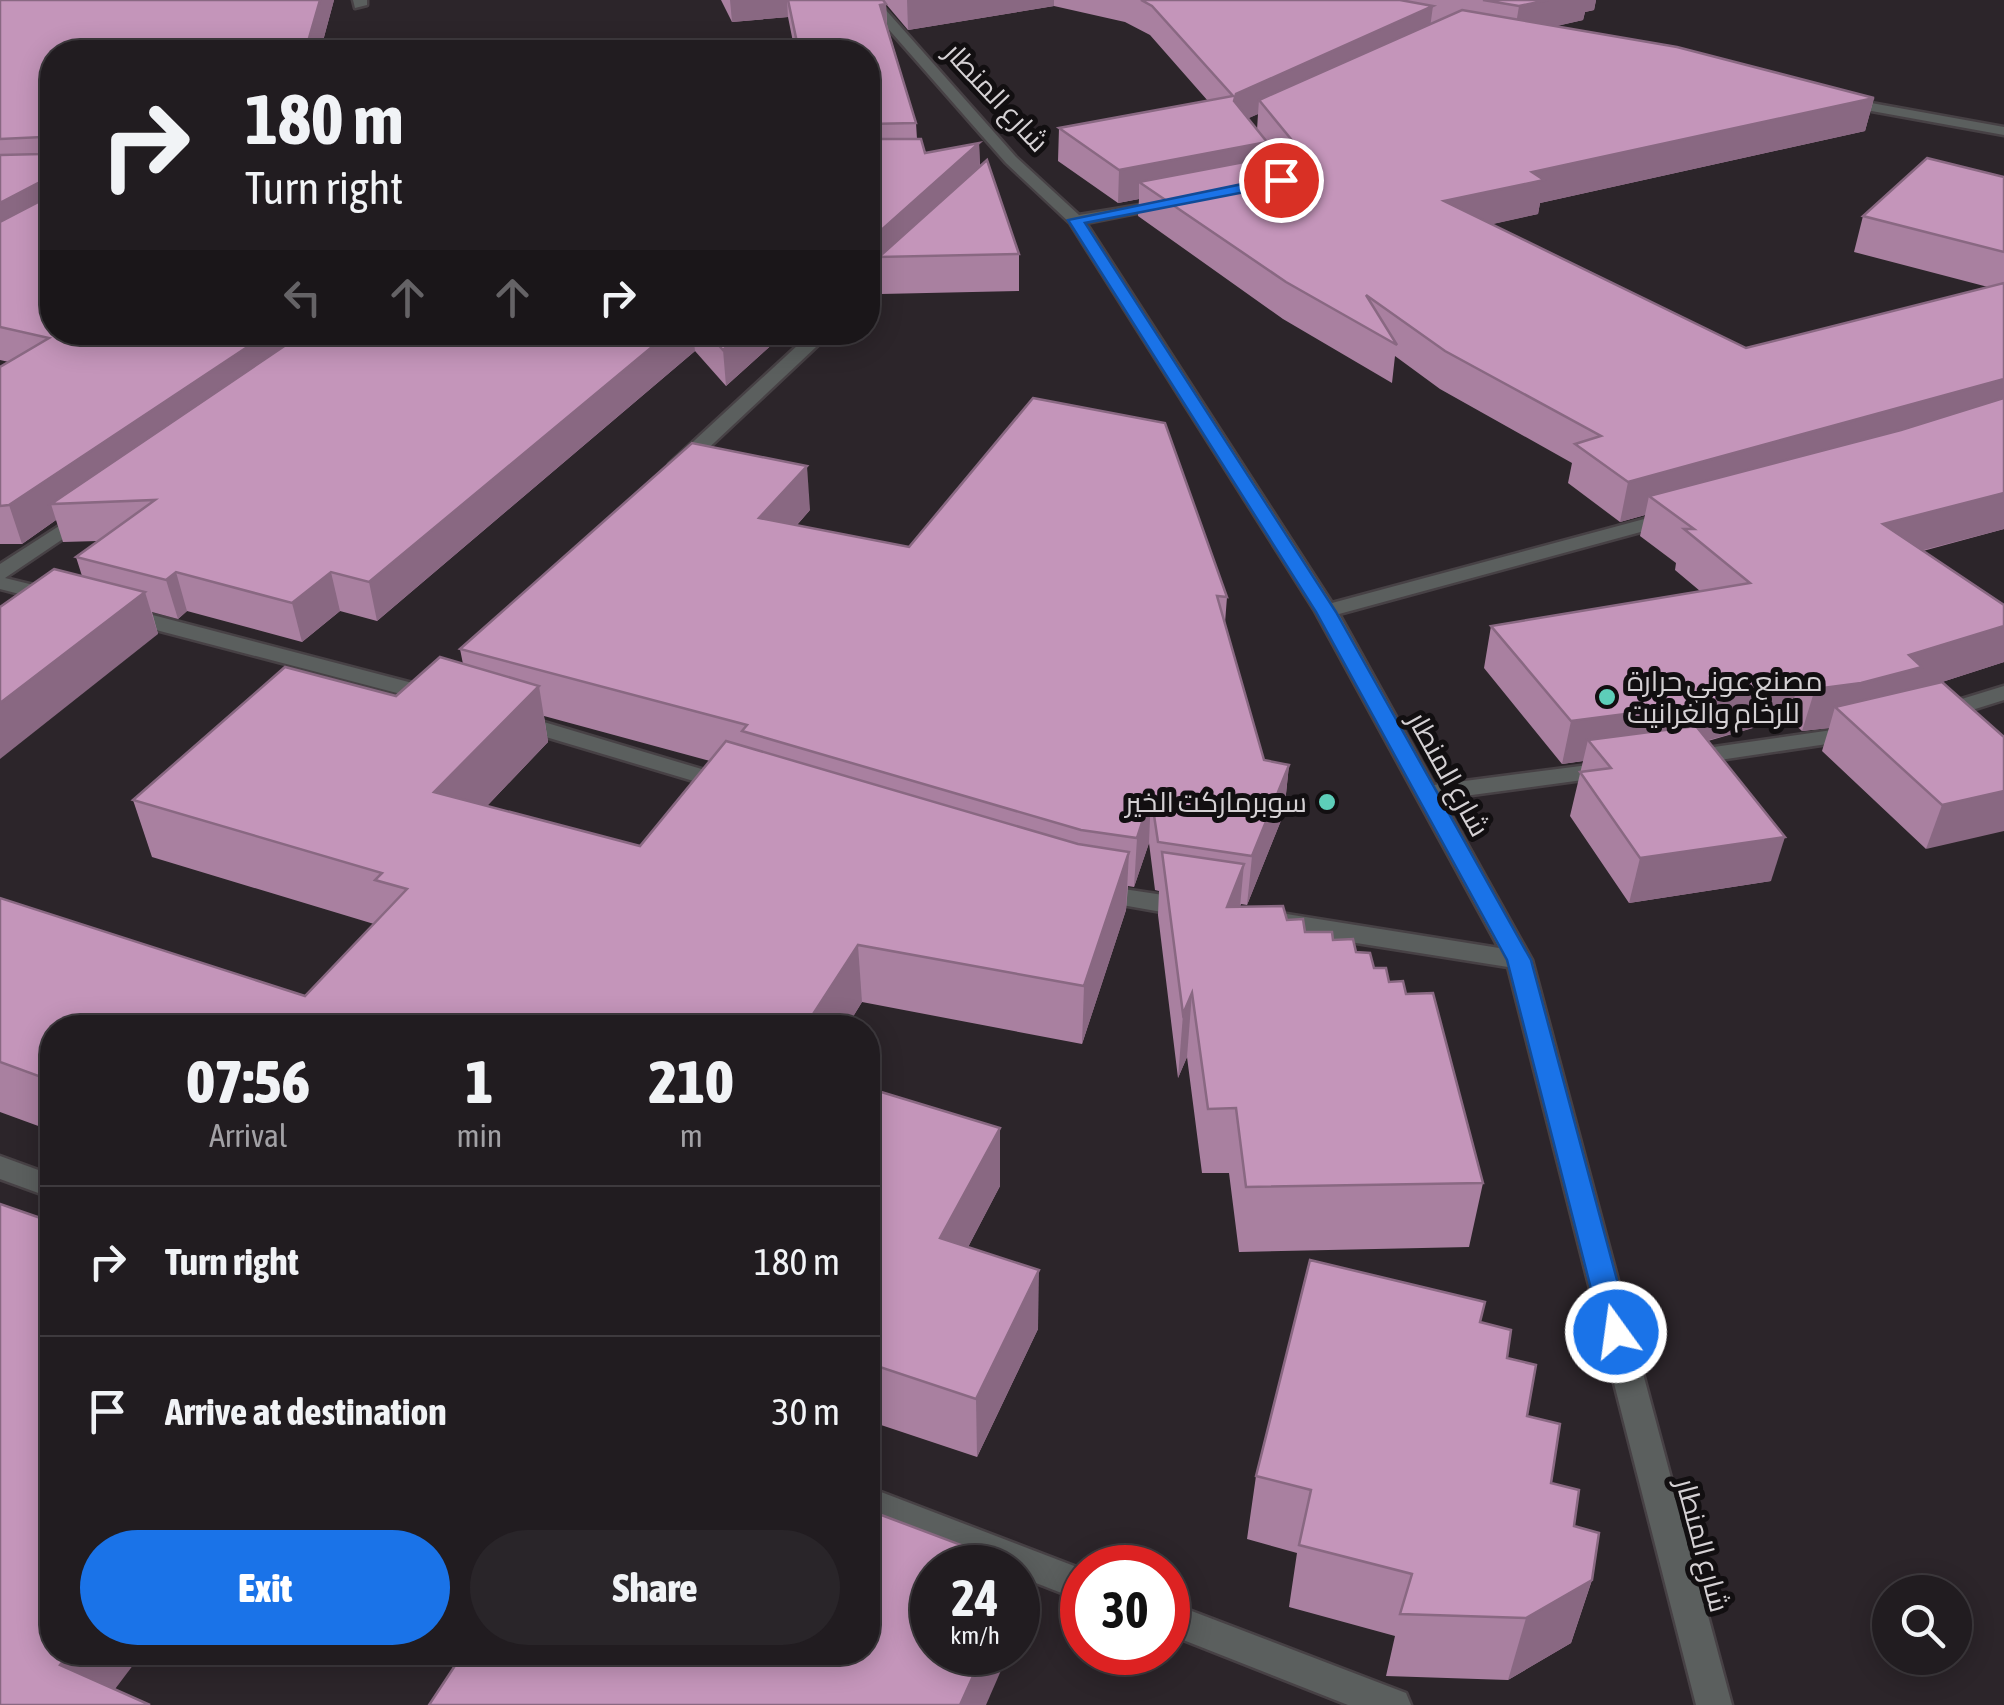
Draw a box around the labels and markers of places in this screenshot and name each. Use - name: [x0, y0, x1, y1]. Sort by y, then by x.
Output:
- pin: [1239, 138, 1324, 223]
- place label: مصنع عوني حرارة للرخام والغرانيت: [1627, 665, 1823, 733]
- marker: مصنع عوني حرارة للرخام والغرانيت: [1596, 686, 1618, 708]
- place label: سوبرماركت الخير: [1123, 786, 1307, 818]
- marker: سوبرماركت الخير: [1316, 791, 1338, 813]

